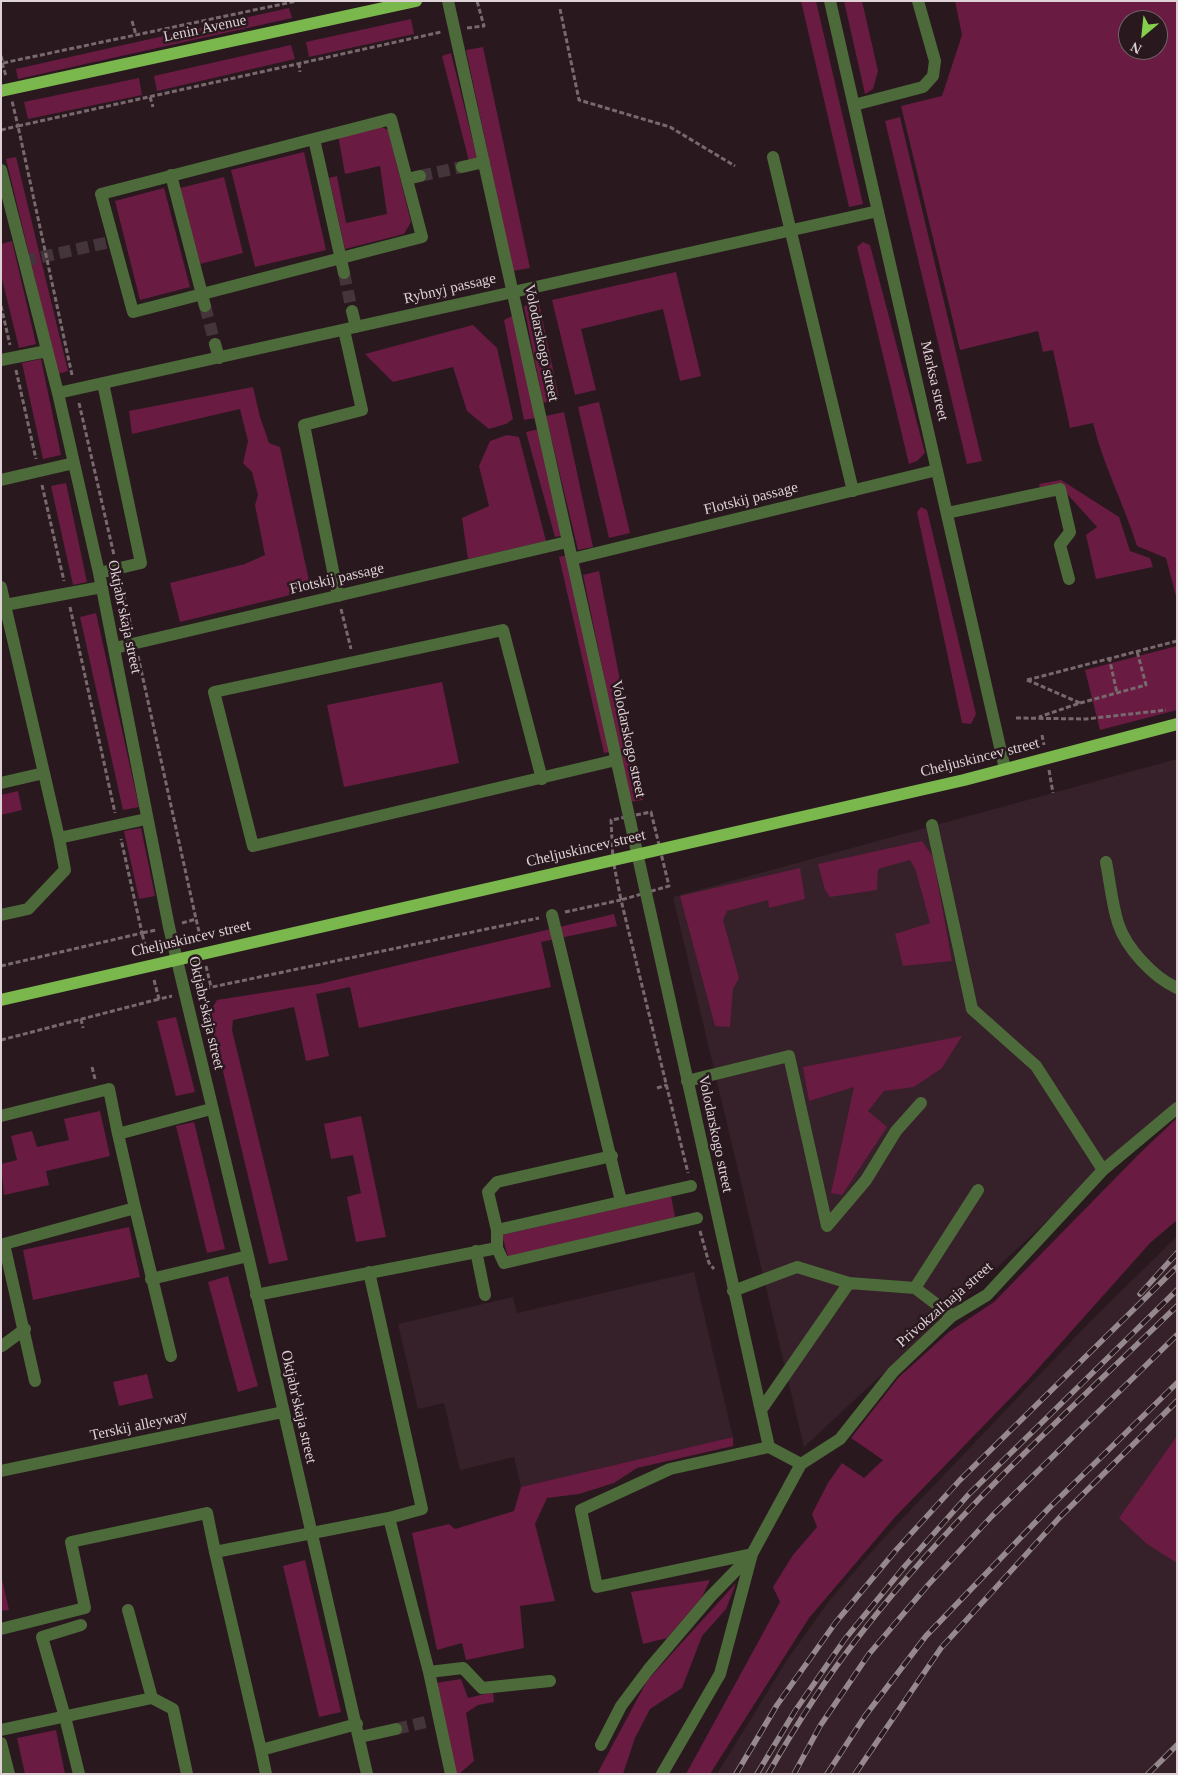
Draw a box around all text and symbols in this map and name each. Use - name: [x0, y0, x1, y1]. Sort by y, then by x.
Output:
- north arrow: [1118, 10, 1168, 60]
- street label: Lenin Avenue: [162, 11, 248, 47]
- text: N: [1128, 39, 1144, 57]
- street label: Rybnyj passage: [402, 270, 498, 308]
- street label: Volodarskogo street: [520, 283, 562, 403]
- street label: Marksa street: [916, 339, 952, 423]
- street label: Flotskij passage: [702, 479, 800, 519]
- street label: Oktjabr'skaja street: [103, 559, 145, 675]
- street label: Flotskij passage: [288, 559, 386, 599]
- street label: Volodarskogo street: [607, 679, 649, 799]
- street label: Cheljuskincev street: [919, 735, 1041, 781]
- street label: Cheljuskincev street: [525, 827, 647, 871]
- street label: Cheljuskincev street: [130, 917, 252, 961]
- street label: Oktjabr'skaja street: [184, 955, 228, 1071]
- street label: Volodarskogo street: [694, 1074, 736, 1194]
- street label: Privokzal'naja street: [893, 1258, 997, 1352]
- street label: Oktjabr'skaja street: [276, 1349, 320, 1465]
- street label: Terskij alleyway: [89, 1407, 189, 1445]

